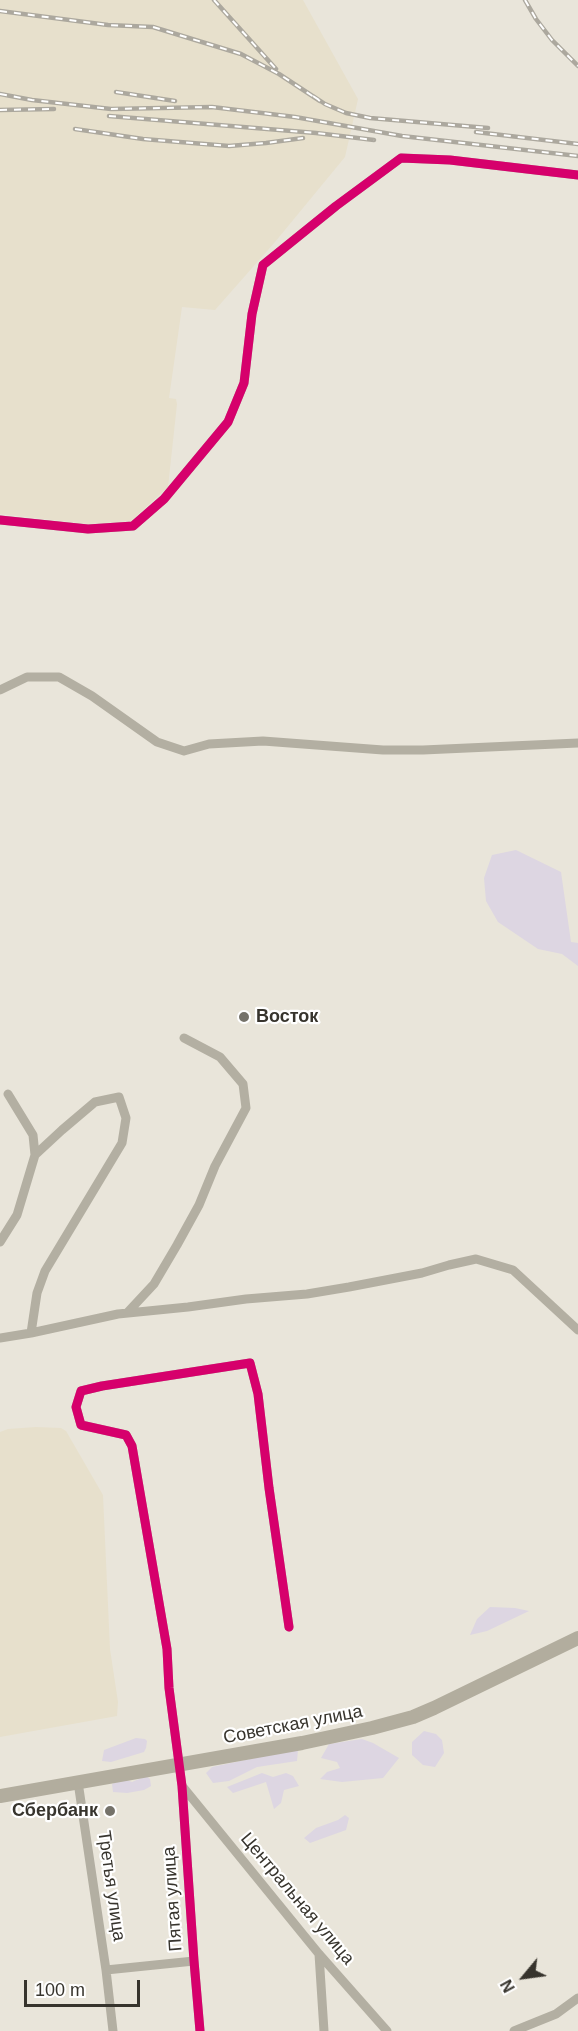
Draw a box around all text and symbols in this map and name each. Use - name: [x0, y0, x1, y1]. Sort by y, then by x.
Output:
- place label: Восток: [256, 1006, 318, 1028]
- marker: Восток: [237, 1010, 251, 1024]
- street label: Советская улица: [222, 1701, 364, 1749]
- place label: Сбербанк: [12, 1800, 98, 1822]
- marker: Сбербанк: [103, 1804, 117, 1818]
- street label: Третья улица: [93, 1829, 129, 1943]
- street label: Центральная улица: [236, 1829, 358, 1969]
- street label: Пятая улица: [159, 1846, 187, 1952]
- north arrow: [494, 1947, 554, 2007]
- scale bar: [27, 1968, 142, 2006]
- text: N: [498, 1977, 518, 1995]
- text: 100 m: [35, 1980, 85, 2000]

